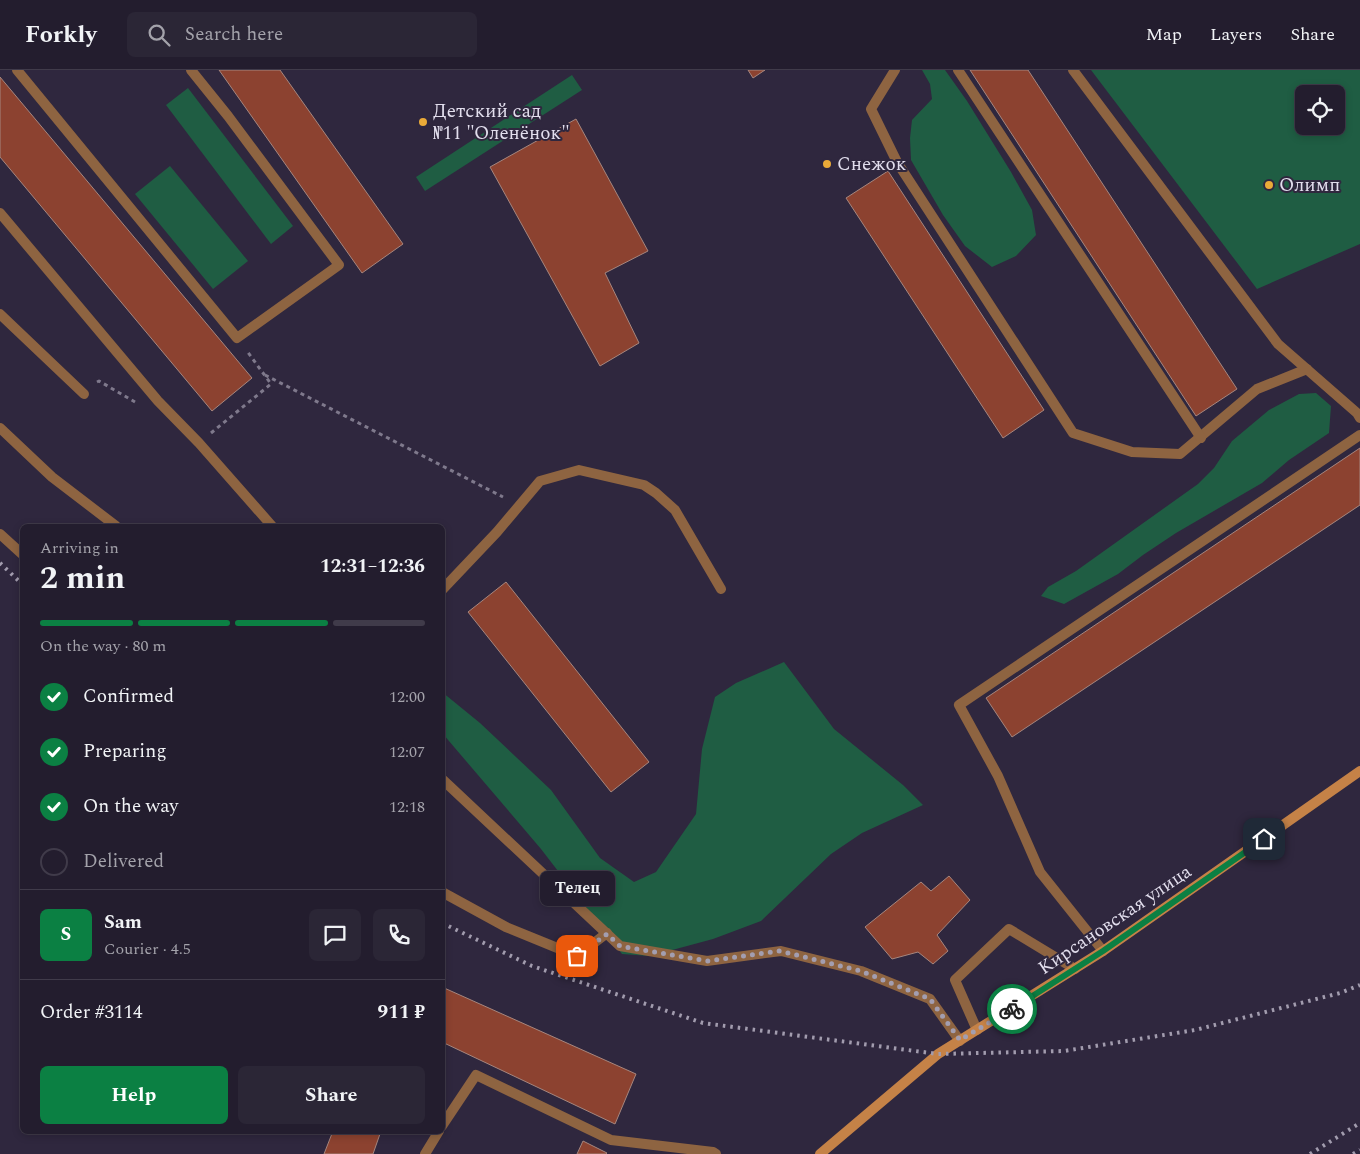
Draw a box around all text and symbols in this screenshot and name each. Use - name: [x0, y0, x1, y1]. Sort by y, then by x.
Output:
- search box: [127, 12, 477, 57]
- text: Forkly: [25, 17, 97, 53]
- text: Search here: [185, 20, 283, 49]
- icon: search: [145, 21, 173, 49]
- text: Map: [1146, 21, 1182, 48]
- text: Layers: [1210, 21, 1262, 48]
- text: Share: [1290, 21, 1335, 48]
- map controls: [1295, 85, 1345, 135]
- button: locate: [1295, 85, 1345, 135]
- place label: Детский сад №11 "Оленёнок": [433, 97, 570, 148]
- marker: Детский сад №11 "Оленёнок": [417, 116, 429, 128]
- place label: Снежок: [837, 150, 907, 179]
- marker: Снежок: [821, 158, 833, 170]
- place label: Олимп: [1279, 171, 1340, 200]
- marker: Олимп: [1263, 179, 1275, 191]
- text: Arriving in: [40, 536, 119, 560]
- text: 12:31–12:36: [320, 552, 425, 581]
- text: 2 min: [40, 554, 125, 603]
- text: On the way · 80 m: [40, 634, 166, 658]
- text: Confirmed: [83, 682, 174, 711]
- icon: check: [40, 683, 68, 711]
- text: 12:00: [389, 685, 425, 709]
- text: Preparing: [83, 737, 167, 766]
- icon: check: [40, 738, 68, 766]
- text: 12:07: [389, 740, 425, 764]
- text: On the way: [83, 792, 179, 821]
- icon: check: [40, 793, 68, 821]
- text: 12:18: [389, 795, 425, 819]
- pin: [1243, 818, 1285, 860]
- icon: home: [1250, 825, 1278, 853]
- text: Delivered: [83, 847, 164, 876]
- street label: Кирсановская улица: [1032, 857, 1198, 982]
- callout: Телец: [540, 871, 614, 906]
- text: Телец: [555, 876, 600, 900]
- text: Sam: [104, 908, 142, 937]
- button: chat: [309, 909, 361, 961]
- button: phone: [373, 909, 425, 961]
- text: S: [61, 920, 71, 949]
- pin: [556, 935, 598, 977]
- text: Courier · 4.5: [104, 937, 191, 961]
- icon: bag: [563, 942, 591, 970]
- courier: [987, 984, 1037, 1034]
- icon: bike: [998, 995, 1026, 1023]
- text: Order #3114: [40, 998, 143, 1027]
- text: 911 ₽: [378, 998, 425, 1027]
- button: Help: [40, 1066, 228, 1124]
- button: Share: [238, 1066, 425, 1124]

